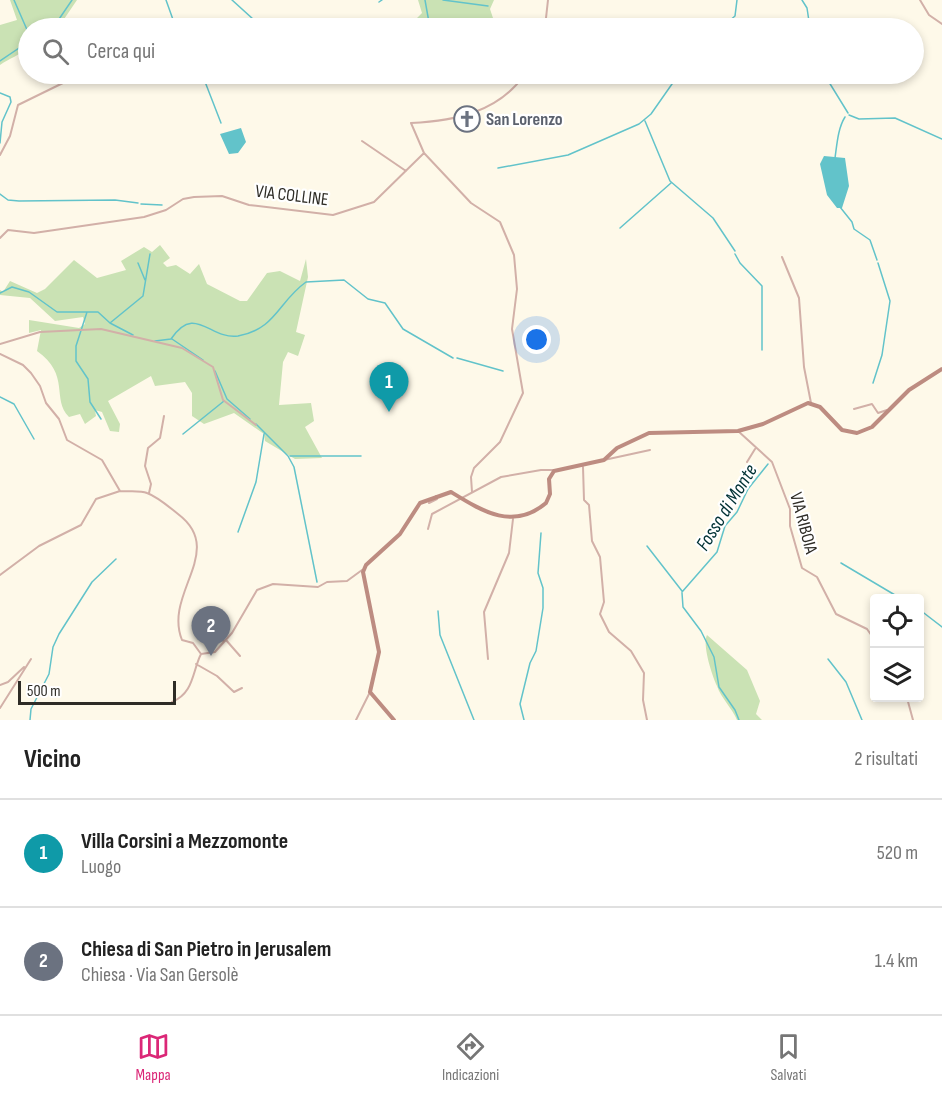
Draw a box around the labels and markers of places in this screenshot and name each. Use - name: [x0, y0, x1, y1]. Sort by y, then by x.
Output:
- church icon: San Lorenzo: [452, 104, 482, 134]
- place label: San Lorenzo: [486, 109, 563, 130]
- pin: 1: [370, 362, 408, 412]
- pin: 2: [192, 606, 230, 656]

